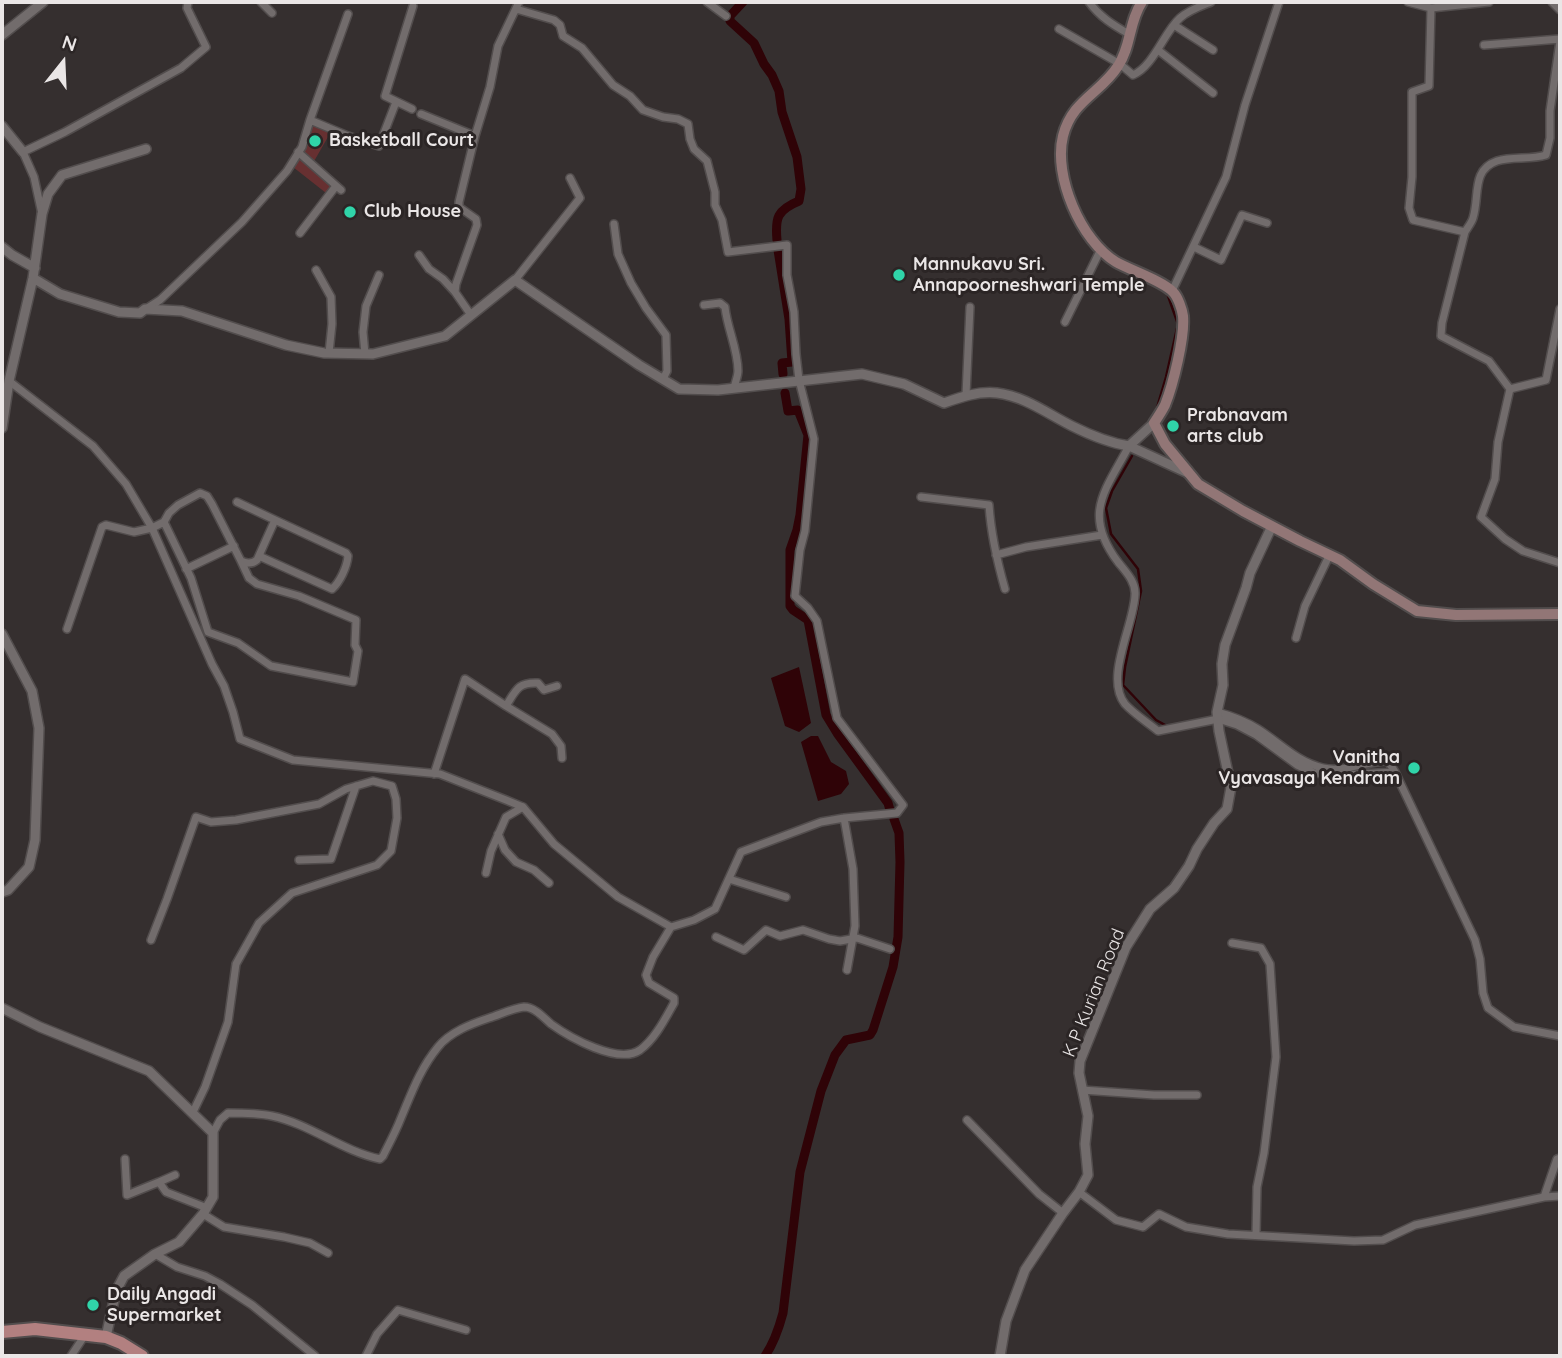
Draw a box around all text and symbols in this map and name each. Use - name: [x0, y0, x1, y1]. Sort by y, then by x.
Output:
- north arrow: [28, 28, 98, 98]
- text: N: [59, 29, 80, 57]
- place label: Basketball Court: [329, 130, 474, 152]
- marker: Basketball Court: [307, 133, 323, 149]
- place label: Club House: [364, 201, 461, 223]
- marker: Club House: [342, 204, 358, 220]
- place label: Mannukavu Sri. Annapoorneshwari Temple: [913, 254, 1145, 296]
- marker: Mannukavu Sri. Annapoorneshwari Temple: [891, 267, 907, 283]
- place label: Prabnavam arts club: [1187, 405, 1288, 448]
- marker: Prabnavam arts club: [1165, 418, 1181, 434]
- place label: Vanitha Vyavasaya Kendram: [1218, 747, 1400, 790]
- marker: Vanitha Vyavasaya Kendram: [1406, 760, 1422, 776]
- street label: K P Kurian Road: [1058, 926, 1130, 1060]
- place label: Daily Angadi Supermarket: [107, 1284, 222, 1326]
- marker: Daily Angadi Supermarket: [85, 1297, 101, 1313]

